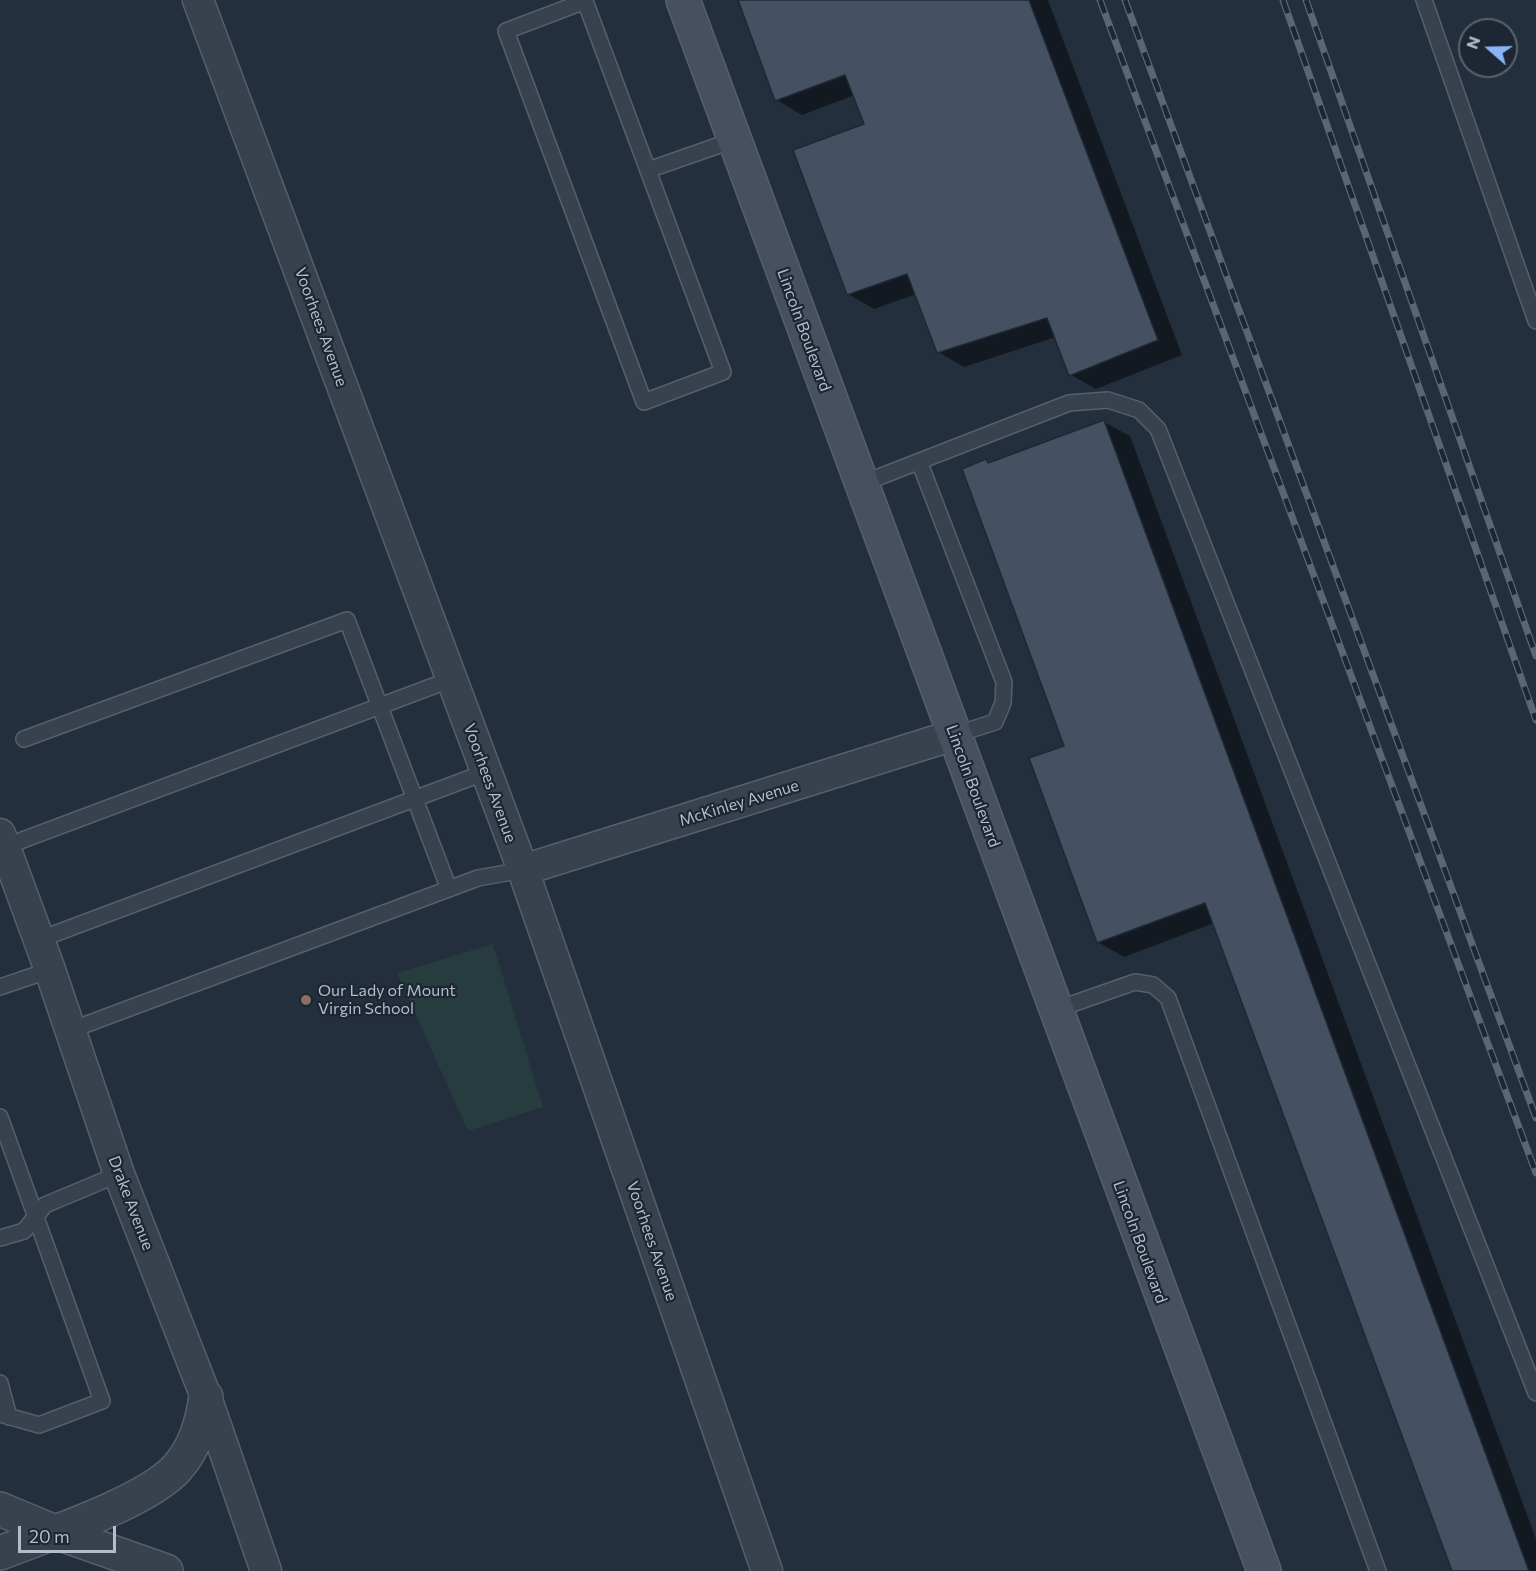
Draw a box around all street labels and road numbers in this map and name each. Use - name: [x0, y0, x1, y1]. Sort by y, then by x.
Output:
- street label: Voorhees Avenue: [291, 265, 351, 389]
- street label: Lincoln Boulevard: [773, 266, 835, 394]
- street label: Voorhees Avenue: [460, 721, 520, 845]
- street label: Lincoln Boulevard: [942, 722, 1004, 850]
- street label: McKinley Avenue: [677, 776, 801, 830]
- street label: Drake Avenue: [104, 1153, 158, 1253]
- street label: Lincoln Boulevard: [1109, 1178, 1171, 1306]
- street label: Voorhees Avenue: [623, 1179, 681, 1303]

